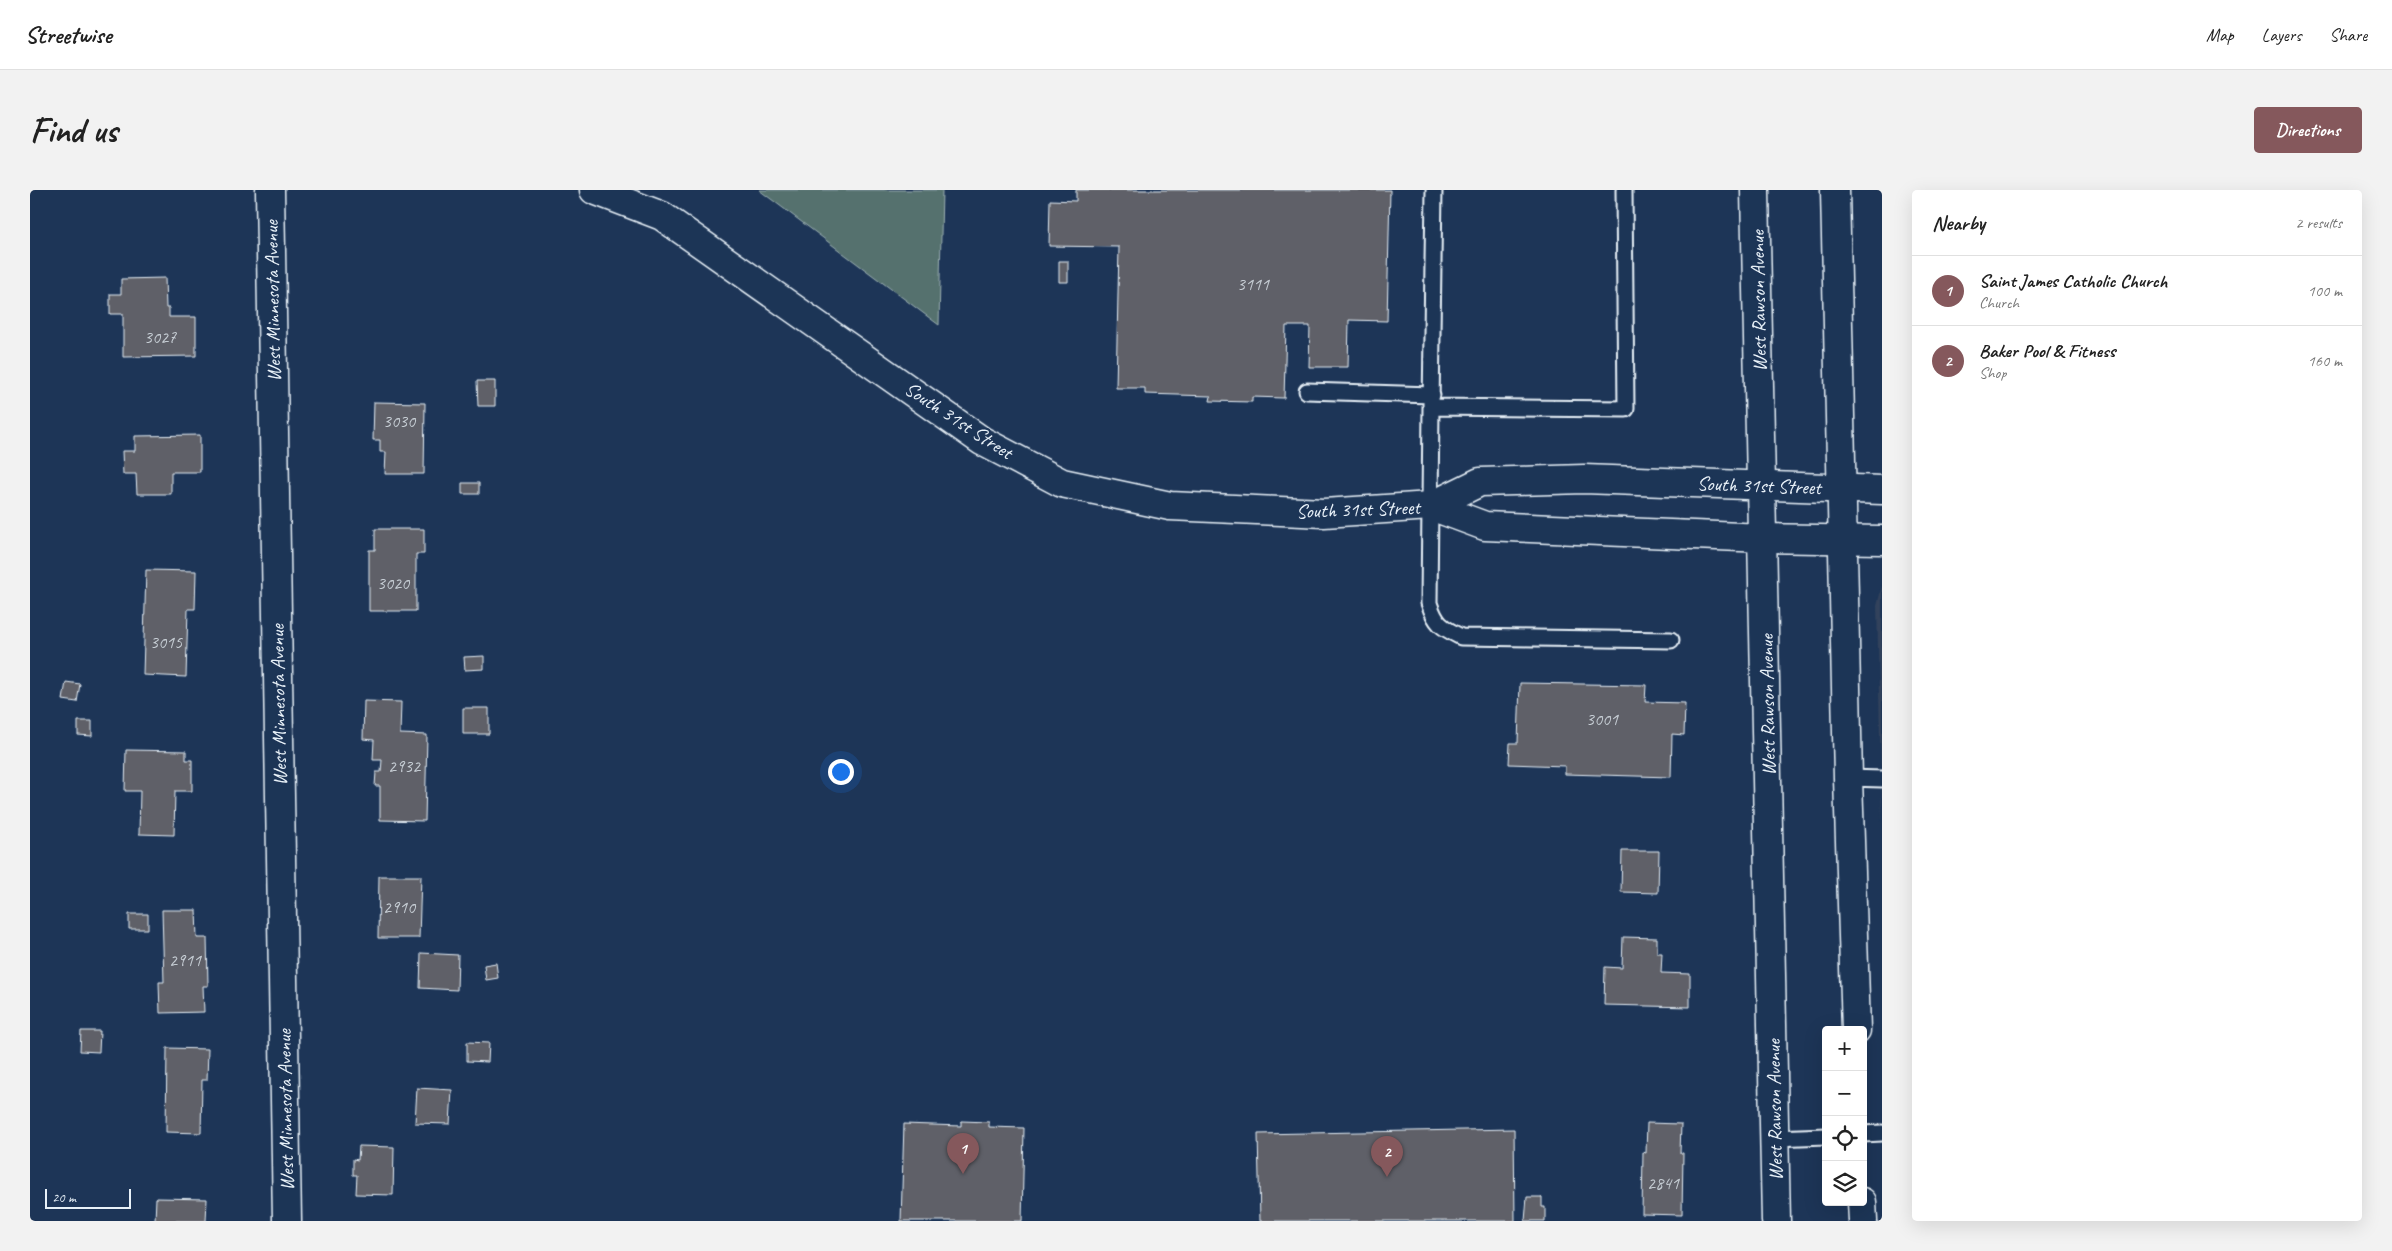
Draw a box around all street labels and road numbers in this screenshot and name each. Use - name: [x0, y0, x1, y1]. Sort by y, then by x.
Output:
- street label: West Minnesota Avenue: [259, 219, 286, 382]
- street label: West Rawson Avenue: [1745, 229, 1772, 372]
- street label: South 31st Street: [900, 376, 1020, 466]
- street label: South 31st Street: [1697, 471, 1824, 500]
- street label: South 31st Street: [1296, 495, 1423, 524]
- street label: West Minnesota Avenue: [265, 623, 292, 786]
- street label: West Rawson Avenue: [1754, 633, 1781, 776]
- street label: West Minnesota Avenue: [272, 1028, 299, 1191]
- street label: West Rawson Avenue: [1761, 1038, 1788, 1181]

